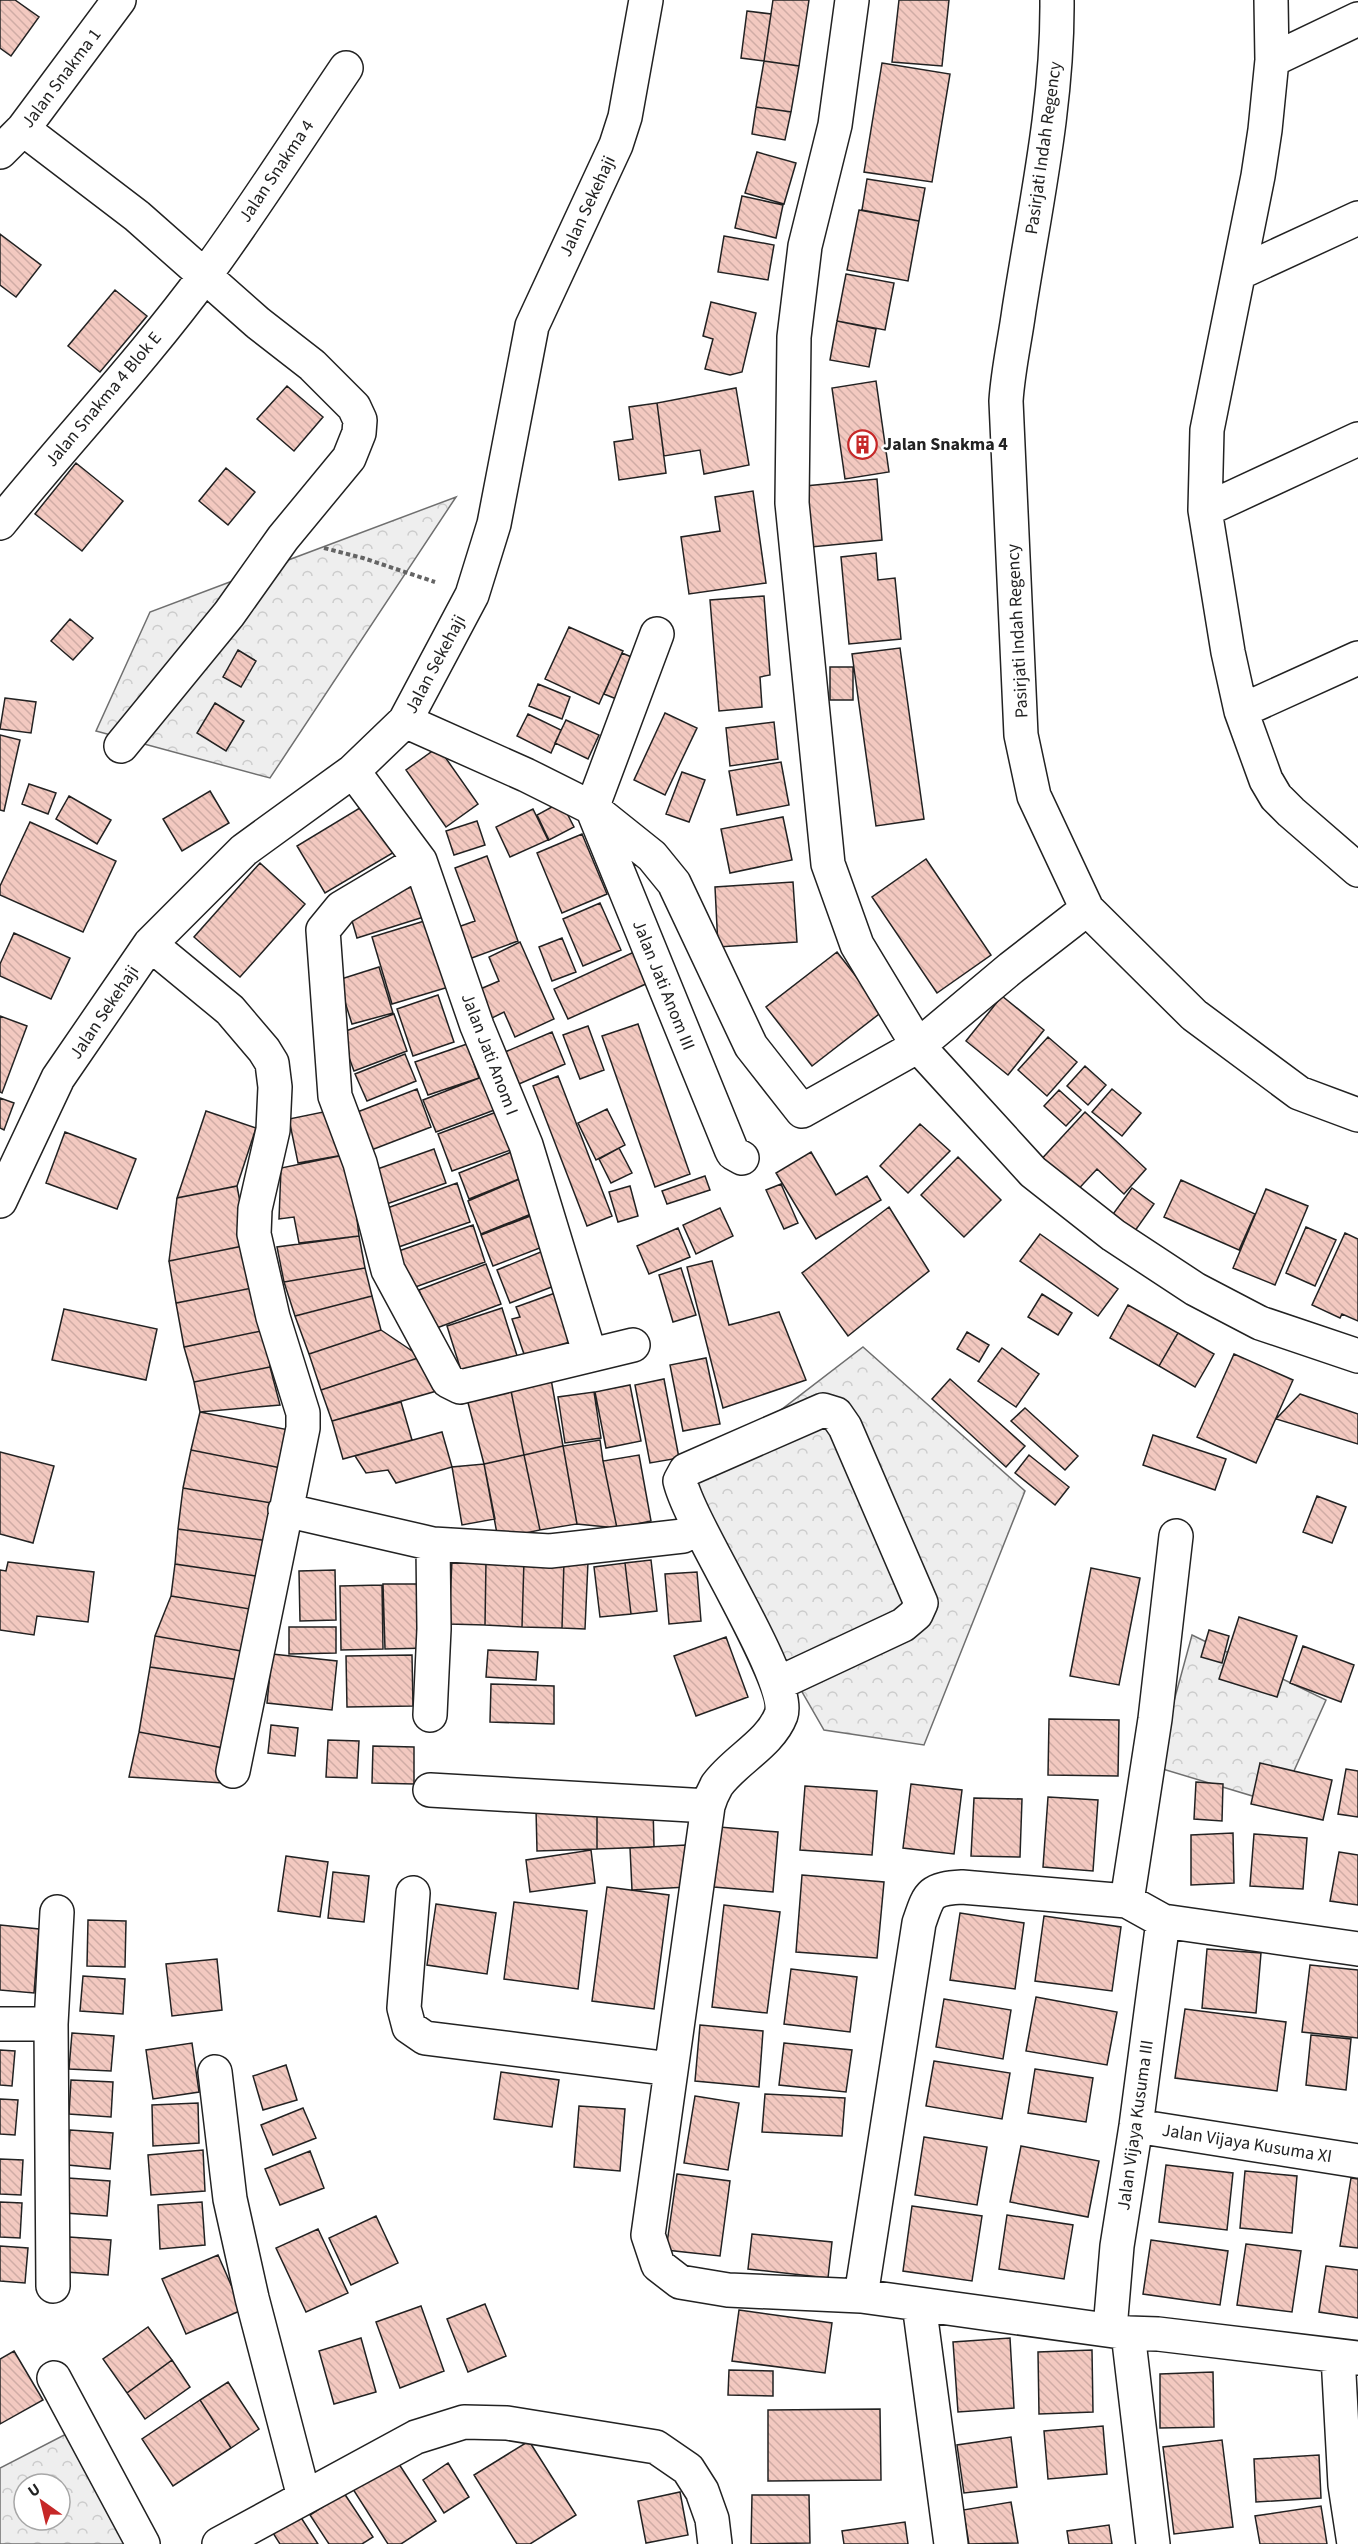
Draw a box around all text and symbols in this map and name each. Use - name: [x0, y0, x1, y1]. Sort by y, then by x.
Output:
- street label: Jalan Snakma 1: [16, 23, 107, 133]
- street label: Pasirjati Indah Regency: [1019, 59, 1068, 236]
- street label: Jalan Snakma 4: [233, 115, 320, 228]
- street label: Jalan Sekehaji: [553, 152, 622, 261]
- street label: Jalan Snakma 4 Blok E: [39, 326, 167, 472]
- building icon: Jalan Snakma 4: [846, 428, 878, 460]
- place label: Jalan Snakma 4: [883, 432, 1008, 457]
- street label: Pasirjati Indah Regency: [1000, 543, 1035, 719]
- street label: Jalan Sekehaji: [399, 610, 472, 718]
- street label: Jalan Jati Anom III: [626, 916, 701, 1054]
- street label: Jalan Sekehaji: [64, 960, 145, 1064]
- street label: Jalan Jati Anom I: [455, 989, 524, 1119]
- street label: Jalan Vijaya Kusuma III: [1111, 2038, 1160, 2212]
- street label: Jalan Vijaya Kusuma XI: [1160, 2118, 1334, 2169]
- north arrow: [12, 2472, 72, 2532]
- text: U: [24, 2478, 45, 2502]

